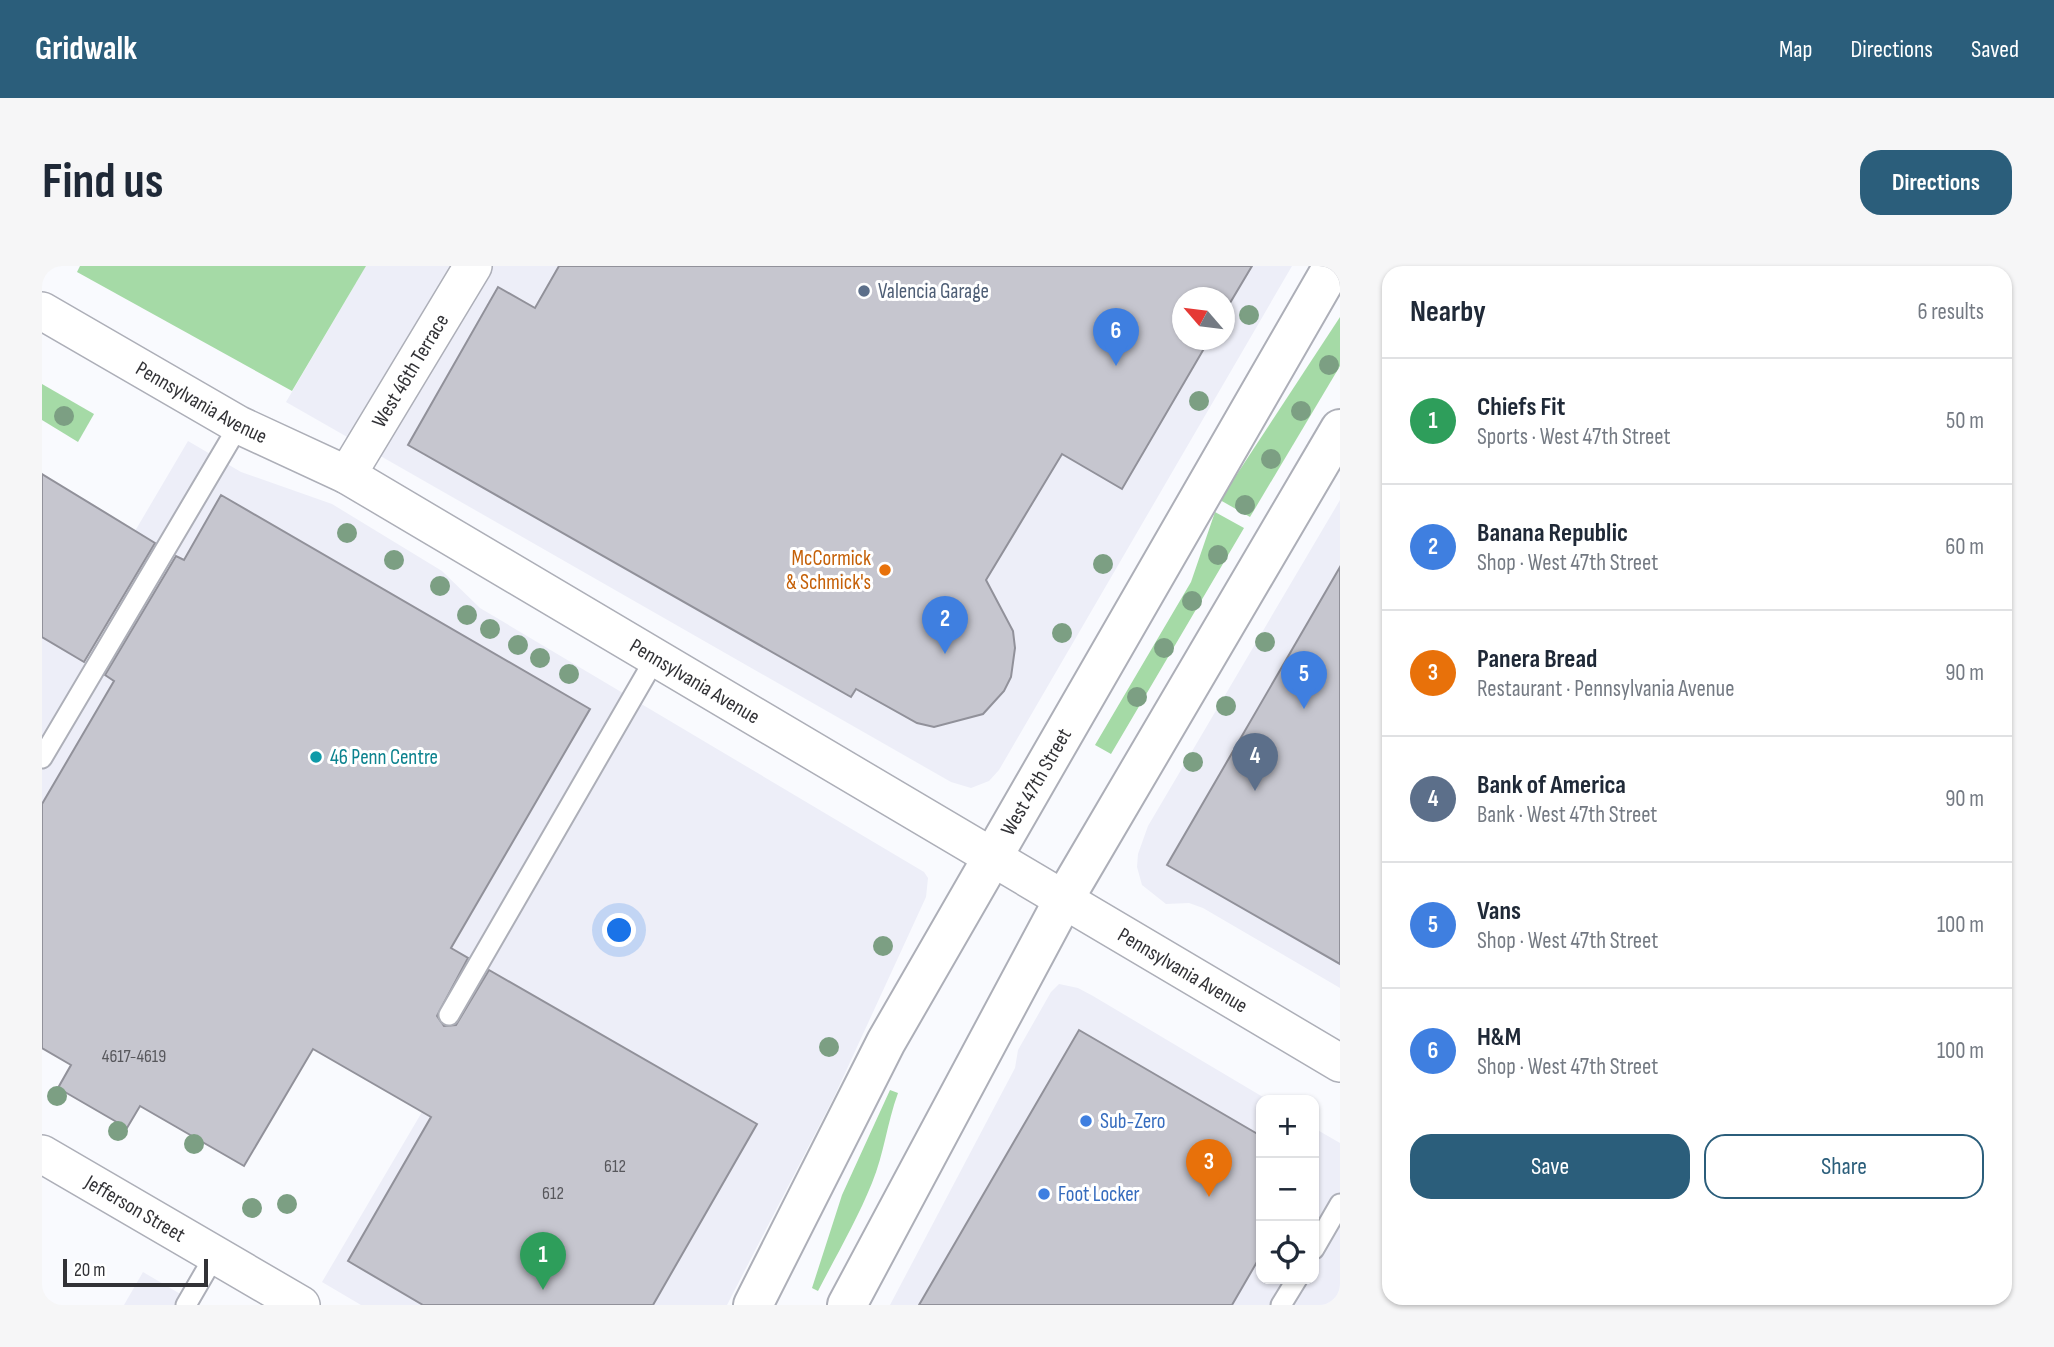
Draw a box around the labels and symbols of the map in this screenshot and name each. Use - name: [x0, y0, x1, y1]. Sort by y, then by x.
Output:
- place label: Valencia Garage: [878, 279, 989, 304]
- marker: Valencia Garage: [856, 283, 872, 299]
- north arrow: [1172, 287, 1235, 350]
- pin: 6: [1093, 308, 1139, 366]
- street label: West 46th Terrace: [366, 309, 454, 432]
- street label: Pennsylvania Avenue: [132, 356, 271, 449]
- place label: McCormick & Schmick's: [786, 546, 871, 595]
- marker: McCormick & Schmick's: [877, 562, 893, 578]
- pin: 2: [922, 596, 968, 654]
- street label: Pennsylvania Avenue: [626, 633, 764, 729]
- pin: 5: [1281, 651, 1327, 709]
- street label: West 47th Street: [995, 724, 1077, 840]
- pin: 4: [1232, 733, 1278, 791]
- place label: 46 Penn Centre: [330, 745, 438, 770]
- marker: 46 Penn Centre: [308, 749, 324, 765]
- your location: [602, 913, 636, 947]
- street label: Pennsylvania Avenue: [1113, 922, 1252, 1018]
- house number: 4617-4619: [102, 1046, 166, 1067]
- place label: Sub-Zero: [1100, 1109, 1166, 1134]
- marker: Sub-Zero: [1078, 1113, 1094, 1129]
- pin: 3: [1186, 1139, 1232, 1197]
- house number: 612: [604, 1156, 626, 1177]
- street label: Jefferson Street: [80, 1169, 190, 1247]
- place label: Foot Locker: [1058, 1182, 1140, 1207]
- house number: 612: [542, 1183, 564, 1204]
- marker: Foot Locker: [1036, 1186, 1052, 1202]
- pin: 1: [520, 1232, 566, 1290]
- scale bar: [63, 1256, 208, 1288]

